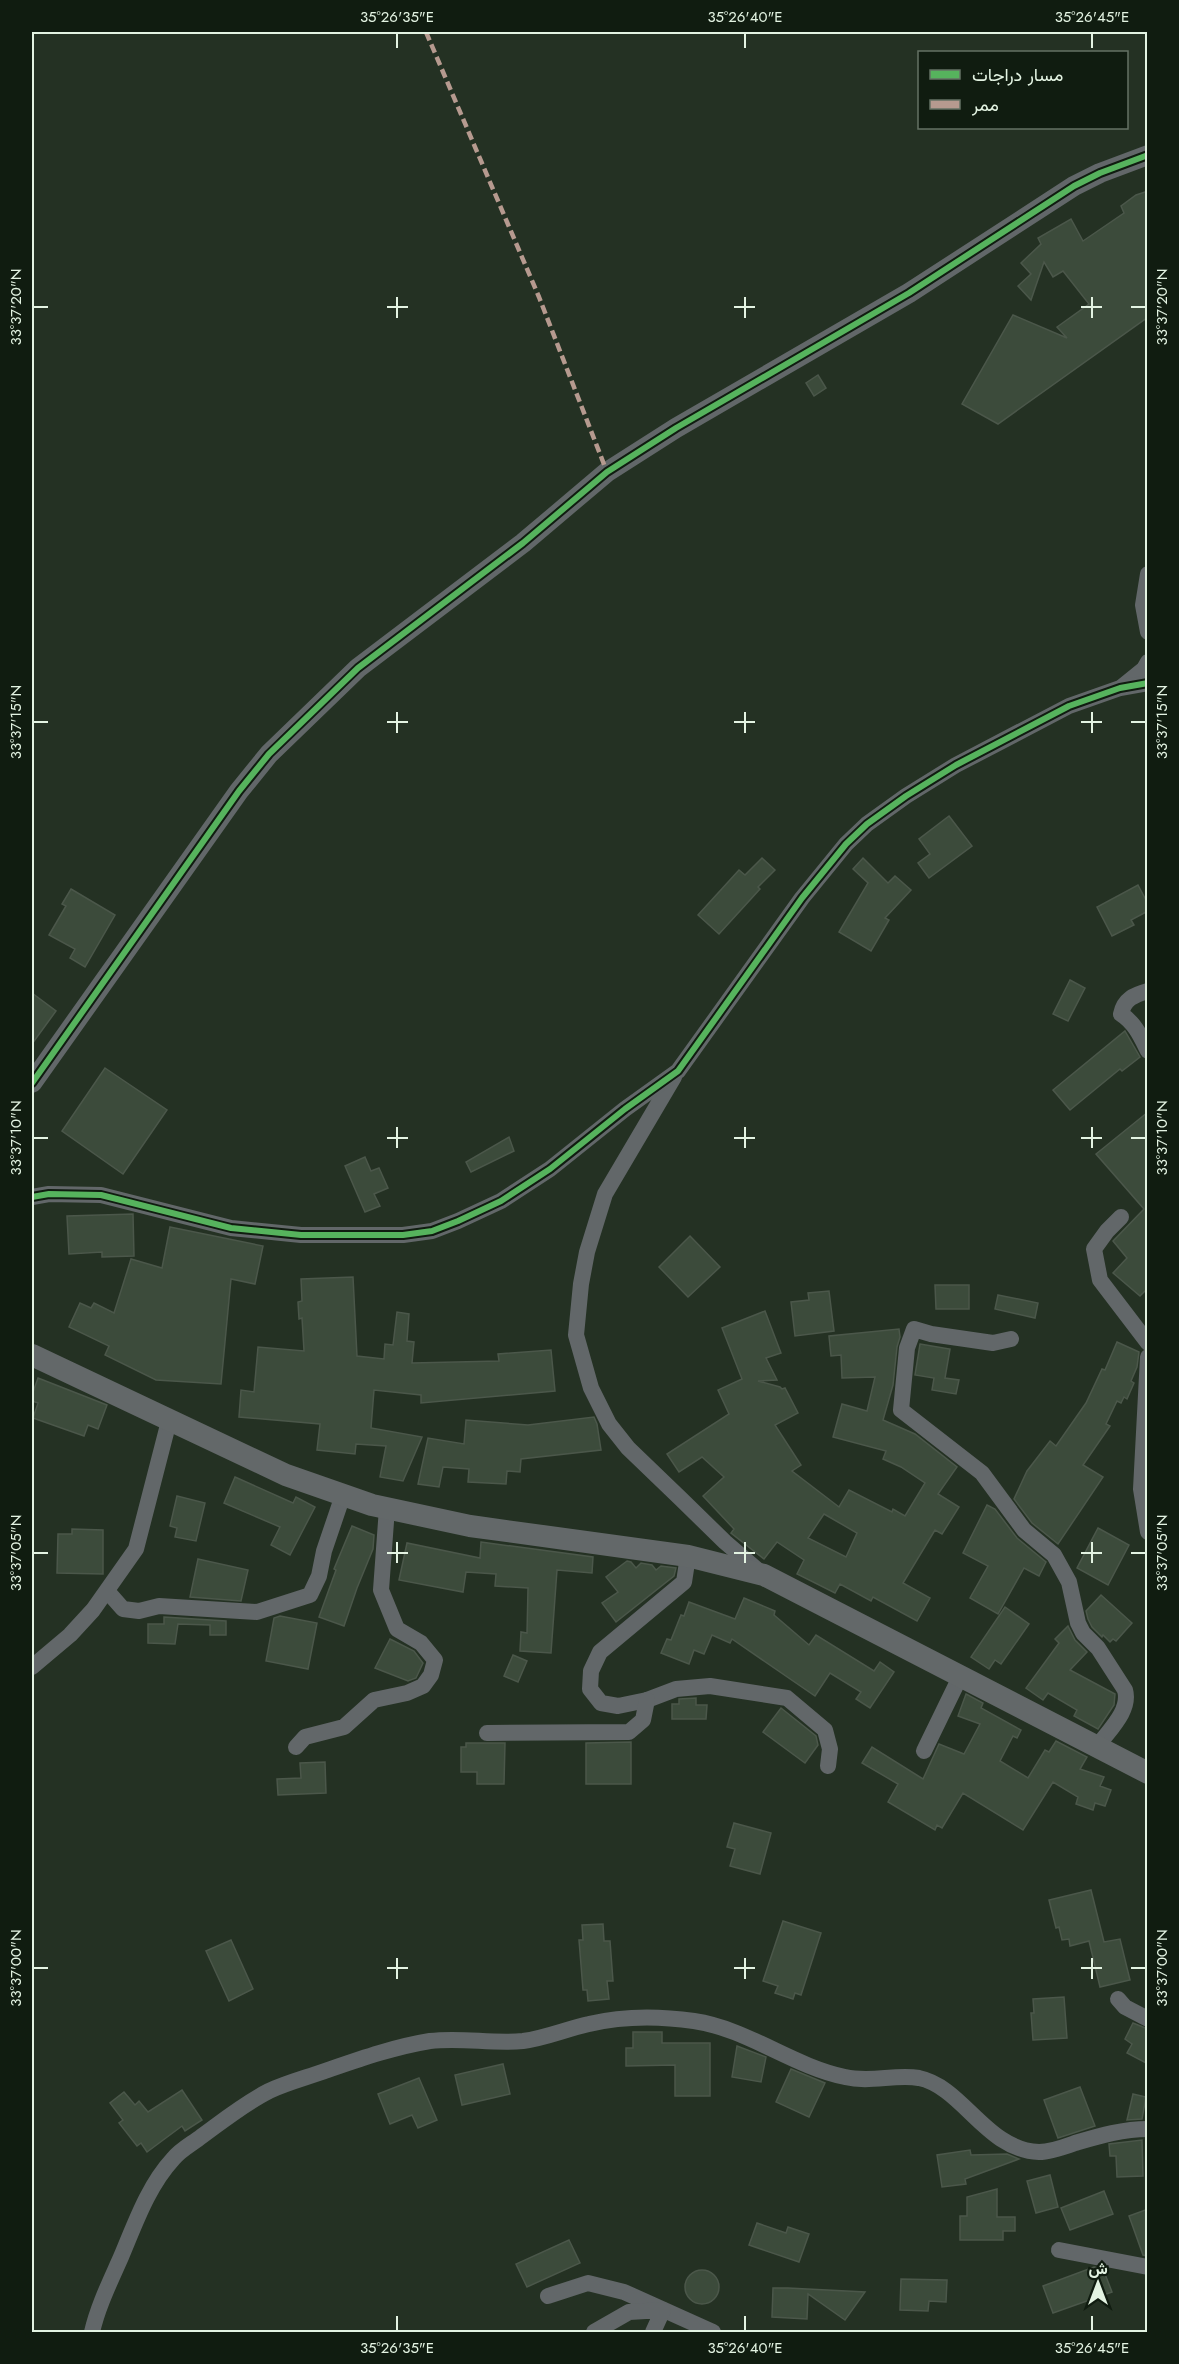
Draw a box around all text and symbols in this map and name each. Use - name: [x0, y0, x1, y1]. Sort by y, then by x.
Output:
- text: 35°26'35"E: [360, 6, 434, 28]
- text: 35°26'40"E: [707, 6, 783, 28]
- text: 35°26'45"E: [1055, 6, 1129, 28]
- legend: [918, 51, 1128, 129]
- text: مسار دراجات: [972, 62, 1063, 88]
- text: ممر: [971, 92, 999, 118]
- text: 33°37'20"N: [5, 269, 27, 345]
- text: 33°37'20"N: [1151, 269, 1173, 345]
- text: 33°37'15"N: [5, 685, 27, 759]
- text: 33°37'15"N: [1151, 685, 1173, 759]
- text: 33°37'10"N: [5, 1100, 27, 1176]
- text: 33°37'10"N: [1151, 1100, 1173, 1176]
- text: 33°37'05"N: [5, 1515, 27, 1591]
- text: 33°37'05"N: [1151, 1515, 1173, 1591]
- text: 33°37'00"N: [5, 1929, 27, 2007]
- text: 33°37'00"N: [1151, 1929, 1173, 2007]
- north arrow: [1068, 2253, 1128, 2313]
- text: ش: [1088, 2257, 1108, 2280]
- text: 35°26'35"E: [360, 2337, 434, 2359]
- text: 35°26'40"E: [707, 2337, 783, 2359]
- text: 35°26'45"E: [1055, 2337, 1129, 2359]

